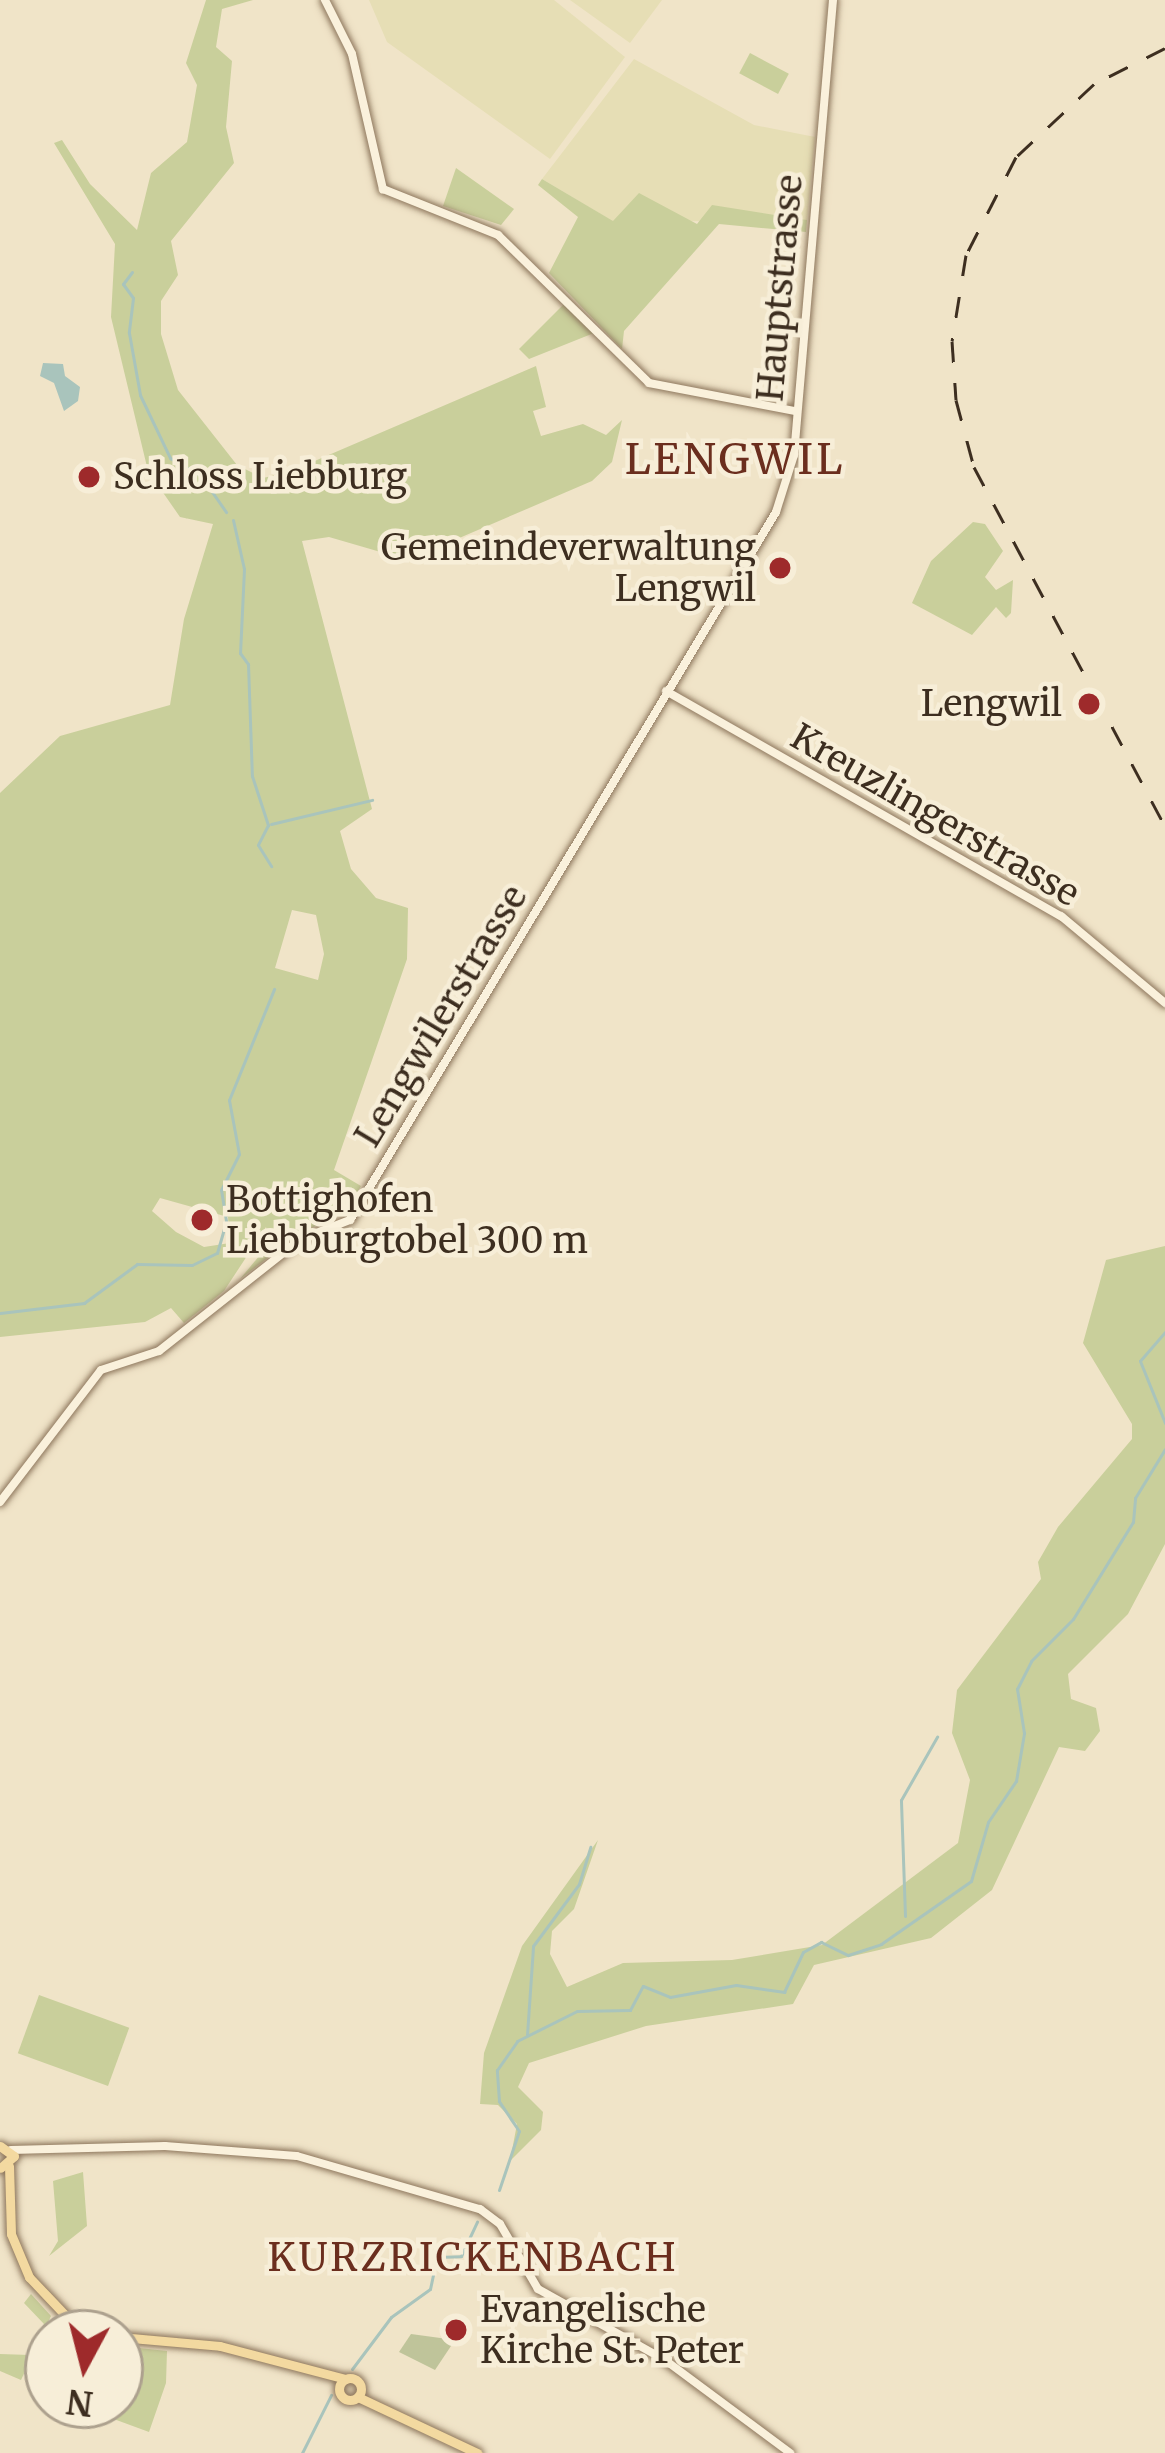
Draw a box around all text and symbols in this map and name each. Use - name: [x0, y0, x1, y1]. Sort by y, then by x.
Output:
- street label: Hauptstrasse: [749, 173, 811, 403]
- district label: LENGWIL: [625, 434, 845, 484]
- place label: Schloss Liebburg: [113, 455, 407, 499]
- marker: Schloss Liebburg: [76, 464, 102, 490]
- place label: Gemeindeverwaltung Lengwil: [381, 525, 756, 610]
- marker: Gemeindeverwaltung Lengwil: [767, 555, 793, 581]
- place label: Lengwil: [921, 682, 1062, 726]
- marker: Lengwil: [1073, 688, 1105, 720]
- street label: Kreuzlingerstrasse: [783, 715, 1087, 915]
- street label: Lengwilerstrasse: [346, 878, 536, 1154]
- place label: Bottighofen Liebburgtobel 300 m: [226, 1177, 588, 1262]
- marker: Bottighofen Liebburgtobel 300 m: [189, 1207, 215, 1233]
- district label: KURZRICKENBACH: [267, 2235, 679, 2281]
- place label: Evangelische Kirche St. Peter: [480, 2287, 744, 2372]
- north arrow: [24, 2309, 144, 2429]
- marker: Evangelische Kirche St. Peter: [443, 2317, 469, 2343]
- text: N: [64, 2380, 95, 2424]

